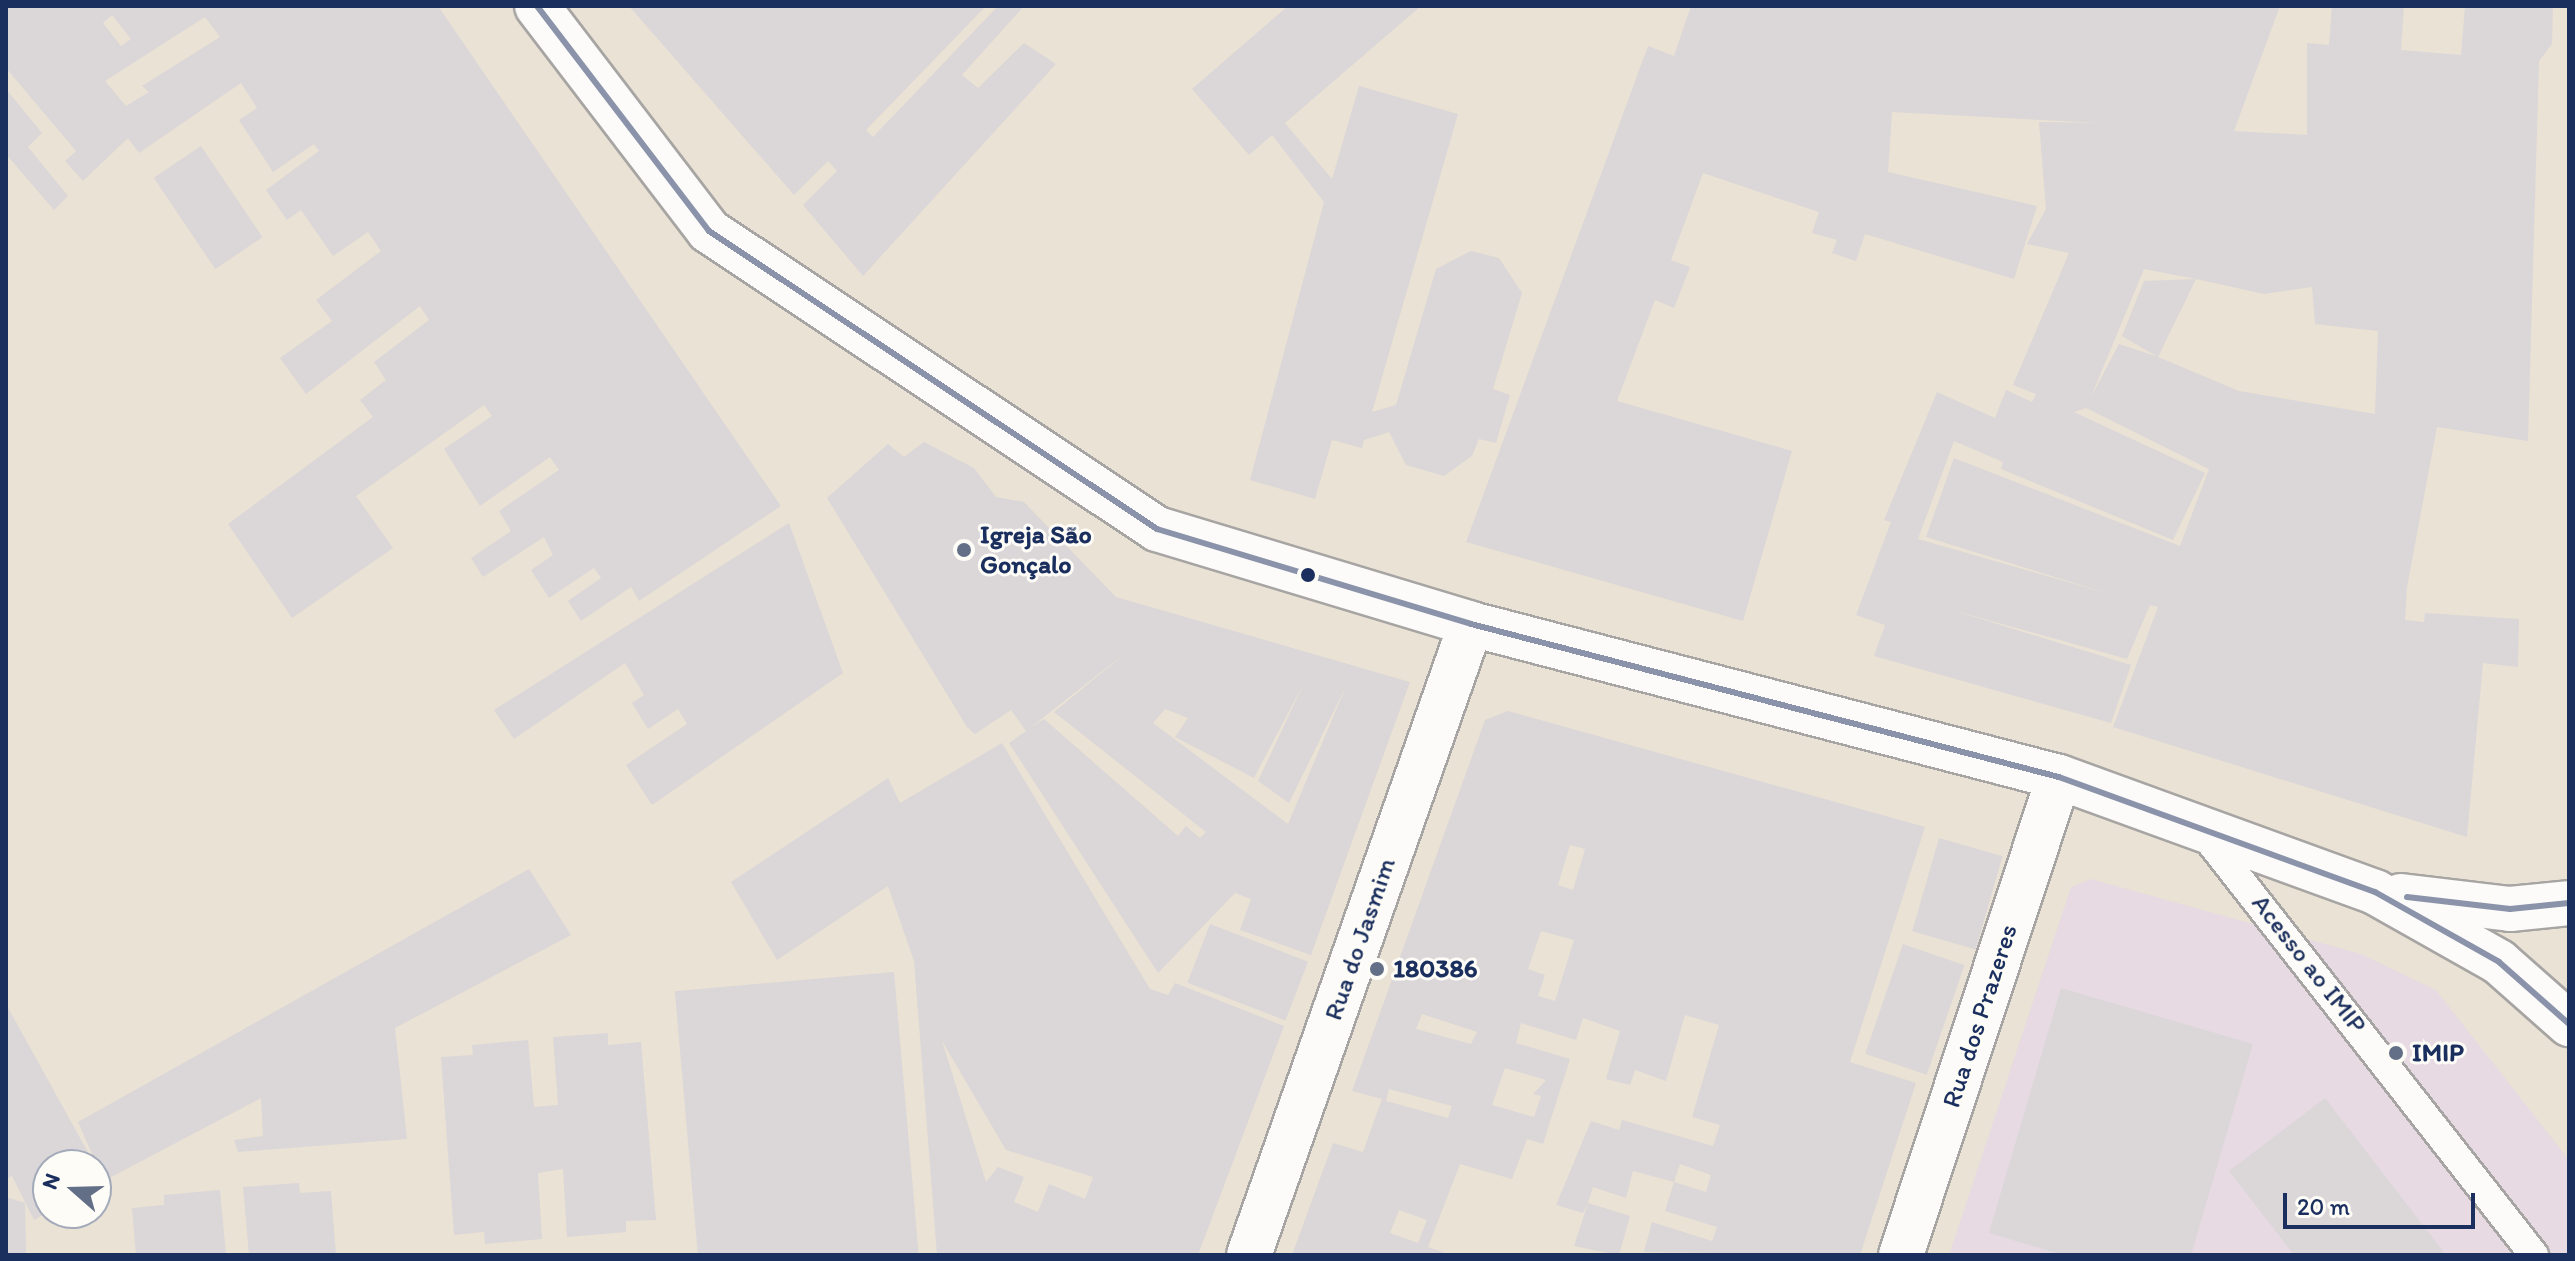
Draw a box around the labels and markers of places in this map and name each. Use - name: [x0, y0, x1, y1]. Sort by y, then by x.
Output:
- place label: Igreja São Gonçalo: [980, 519, 1092, 580]
- marker: Igreja São Gonçalo: [955, 541, 973, 559]
- unlabelled marker: [1300, 567, 1316, 583]
- place label: 180386: [1393, 953, 1477, 985]
- marker: 180386: [1368, 960, 1386, 978]
- place label: IMIP: [2412, 1037, 2464, 1069]
- marker: IMIP: [2387, 1044, 2405, 1062]

